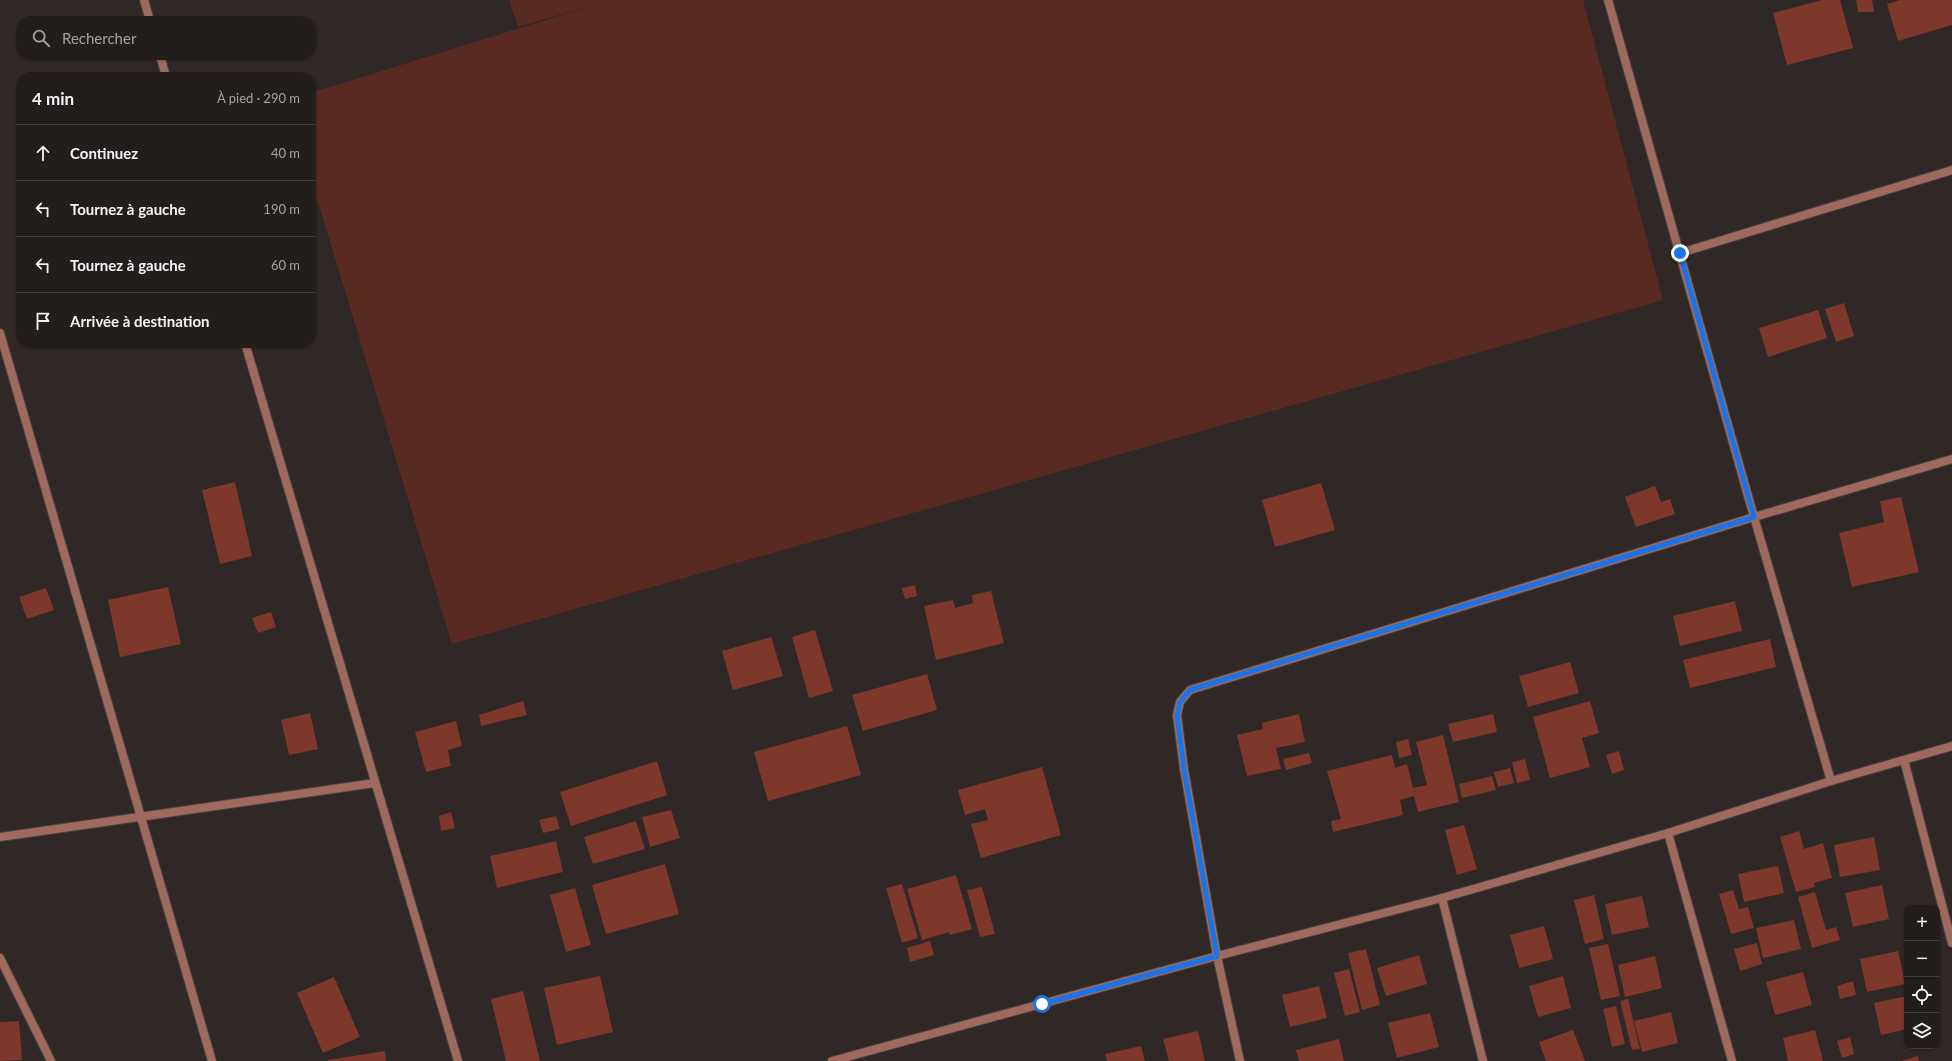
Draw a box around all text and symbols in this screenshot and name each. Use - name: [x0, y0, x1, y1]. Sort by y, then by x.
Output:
- search box: [16, 16, 316, 60]
- icon: search: [30, 27, 52, 49]
- text: Rechercher: [62, 29, 136, 47]
- text: 4 min: [32, 88, 74, 109]
- text: À pied · 290 m: [217, 90, 300, 106]
- icon: ahead: [32, 142, 54, 164]
- text: Continuez: [70, 144, 138, 162]
- text: 40 m: [271, 145, 300, 161]
- icon: left: [32, 198, 54, 220]
- text: Tournez à gauche: [70, 200, 186, 218]
- text: 190 m: [263, 201, 300, 217]
- route end: [1671, 244, 1689, 262]
- icon: left: [32, 254, 54, 276]
- text: Tournez à gauche: [70, 256, 186, 274]
- text: 60 m: [271, 257, 300, 273]
- icon: arrive: [32, 310, 54, 332]
- text: Arrivée à destination: [70, 312, 209, 330]
- map controls: [1904, 905, 1940, 1049]
- button: +: [1904, 905, 1940, 941]
- button: −: [1904, 941, 1940, 977]
- button: locate: [1904, 977, 1940, 1013]
- route start: [1033, 995, 1051, 1013]
- button: layers: [1904, 1013, 1940, 1049]

